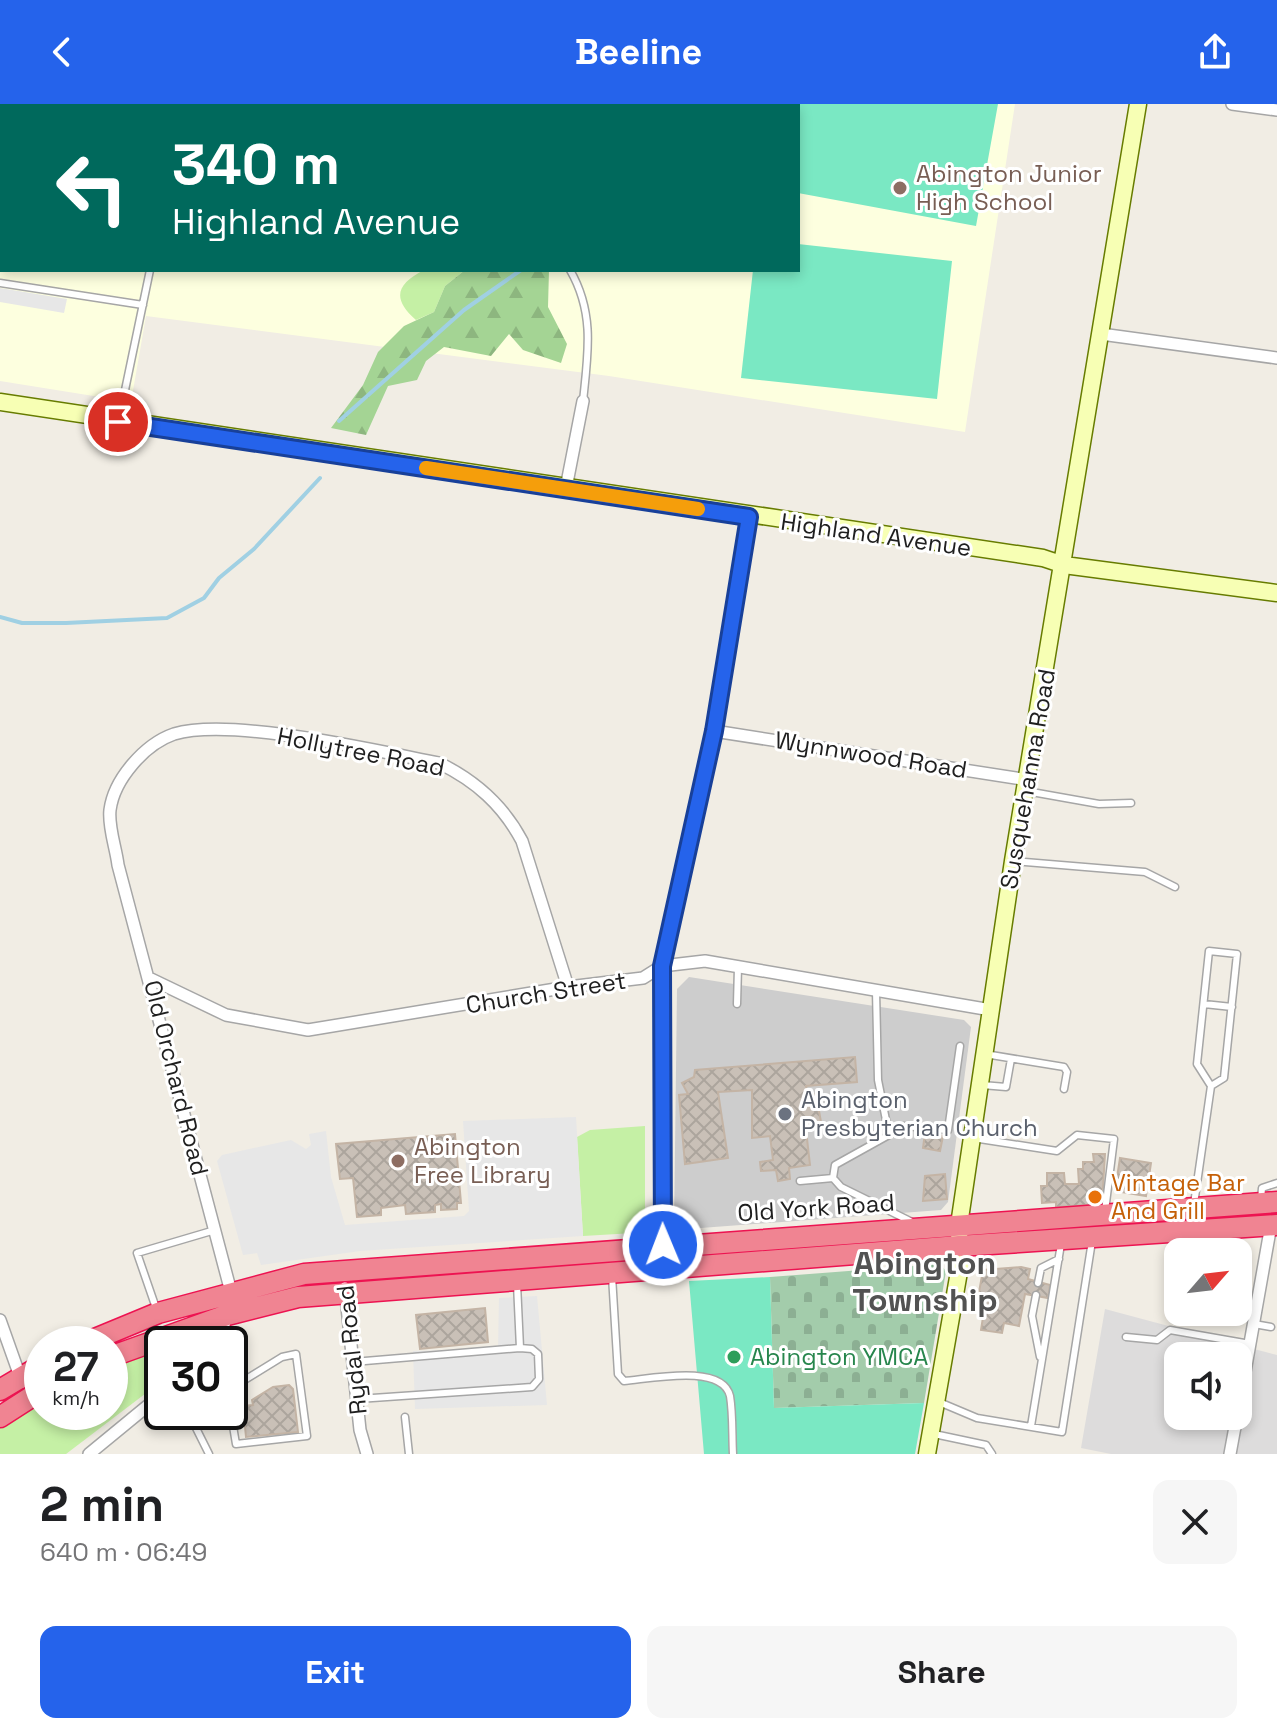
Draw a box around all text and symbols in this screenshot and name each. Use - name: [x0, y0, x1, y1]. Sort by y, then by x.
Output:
- text: Beeline: [575, 29, 702, 75]
- icon: back: [40, 30, 84, 74]
- icon: share: [1193, 30, 1237, 74]
- text: 340 m: [172, 129, 340, 200]
- icon: left: [40, 136, 144, 240]
- place label: Abington Junior High School: [916, 158, 1102, 217]
- marker: Abington Junior High School: [891, 179, 909, 197]
- text: Highland Avenue: [172, 199, 460, 245]
- pin: [84, 388, 152, 456]
- icon: arrive: [96, 400, 140, 444]
- street label: Highland Avenue: [779, 506, 973, 563]
- street label: Susquehanna Road: [993, 666, 1062, 892]
- street label: Hollytree Road: [275, 720, 448, 783]
- street label: Wynnwood Road: [773, 724, 969, 785]
- street label: Church Street: [464, 965, 628, 1020]
- street label: Old Orchard Road: [137, 977, 216, 1179]
- place label: Abington Presbyterian Church: [801, 1084, 1038, 1143]
- marker: Abington Presbyterian Church: [776, 1105, 794, 1123]
- place label: Abington Free Library: [414, 1131, 551, 1190]
- marker: Abington Free Library: [389, 1152, 407, 1170]
- place label: Vintage Bar And Grill: [1111, 1167, 1245, 1226]
- street label: Old York Road: [736, 1187, 896, 1228]
- marker: Vintage Bar And Grill: [1086, 1188, 1104, 1206]
- position arrow: [621, 1203, 705, 1287]
- north arrow: [1164, 1238, 1252, 1326]
- map controls: [1164, 1238, 1252, 1430]
- district label: Abington Township: [852, 1243, 998, 1320]
- street label: Rydal Road: [329, 1284, 374, 1416]
- speed limit sign: 30: [144, 1326, 248, 1430]
- place label: Abington YMCA: [750, 1341, 928, 1372]
- text: 27: [53, 1342, 99, 1393]
- button: sound: [1164, 1342, 1252, 1430]
- marker: Abington YMCA: [725, 1348, 743, 1366]
- text: km/h: [52, 1385, 100, 1411]
- text: 2 min: [40, 1474, 164, 1535]
- button: close: [1153, 1480, 1237, 1564]
- text: 640 m · 06:49: [40, 1535, 207, 1569]
- button: Exit: [40, 1626, 631, 1718]
- button: Share: [647, 1626, 1237, 1718]

